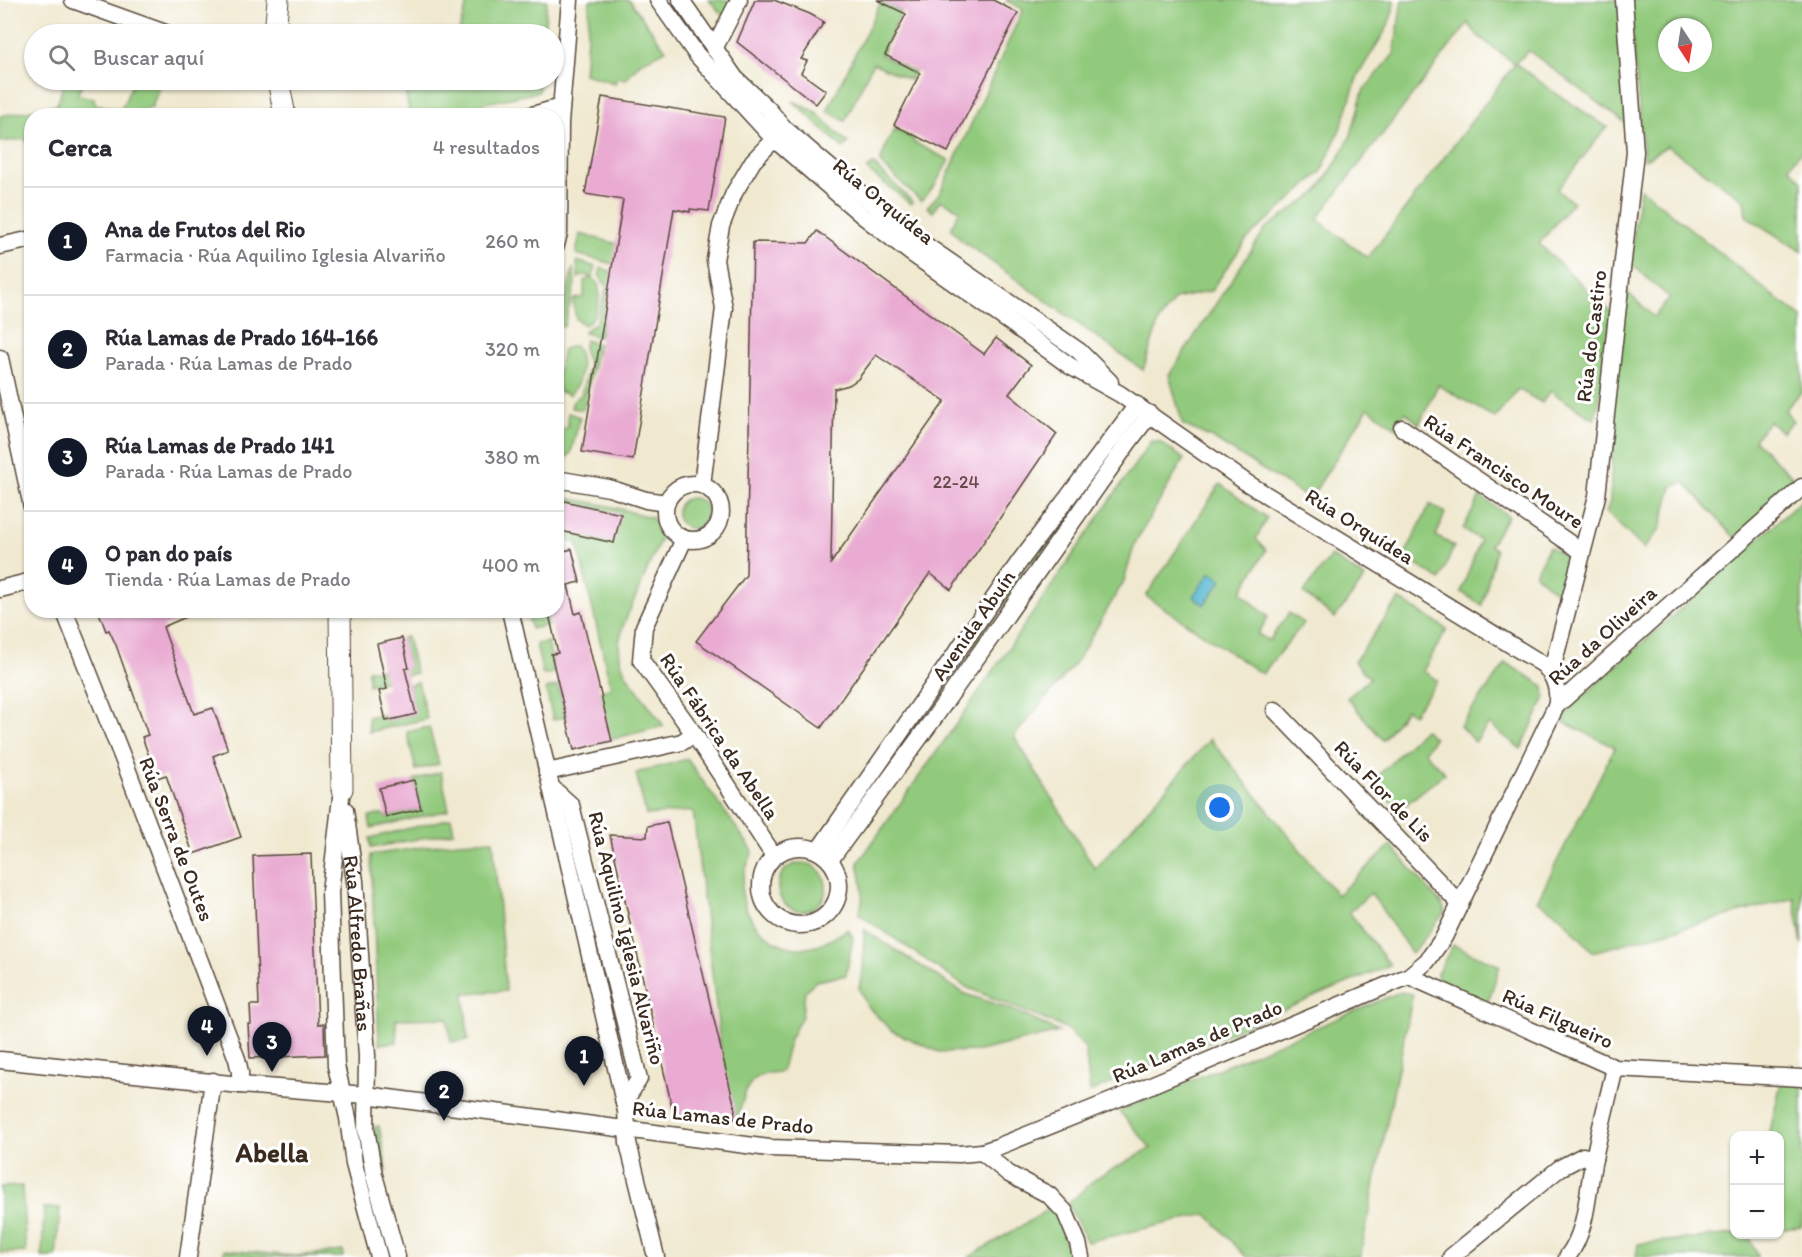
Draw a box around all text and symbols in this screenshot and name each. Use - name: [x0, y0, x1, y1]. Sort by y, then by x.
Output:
- north arrow: [1658, 18, 1712, 72]
- search box: [24, 24, 564, 90]
- icon: search: [45, 41, 78, 74]
- text: Buscar aquí: [93, 44, 204, 71]
- text: Cerca: [48, 131, 112, 163]
- text: 4 resultados: [433, 135, 540, 159]
- street label: Rúa Orquídea: [828, 152, 940, 250]
- text: Ana de Frutos del Rio: [105, 216, 305, 243]
- text: 1: [63, 229, 72, 253]
- text: 260 m: [485, 229, 540, 253]
- text: Farmacia · Rúa Aquilino Iglesia Alvariño: [105, 243, 446, 267]
- street label: Rúa do Castiro: [1570, 268, 1612, 404]
- text: Rúa Lamas de Prado 164-166: [105, 324, 378, 351]
- text: 2: [62, 337, 73, 361]
- text: 320 m: [485, 337, 540, 361]
- text: Parada · Rúa Lamas de Prado: [105, 351, 352, 375]
- street label: Rúa Francisco Moure: [1419, 408, 1589, 534]
- text: Rúa Lamas de Prado 141: [105, 432, 335, 459]
- text: 3: [62, 445, 73, 469]
- text: 380 m: [485, 445, 540, 469]
- text: Parada · Rúa Lamas de Prado: [105, 459, 352, 483]
- house number: 22-24: [933, 471, 979, 493]
- street label: Rúa Orquídea: [1301, 483, 1419, 569]
- text: O pan do país: [105, 540, 232, 567]
- text: 4: [61, 553, 74, 577]
- text: 400 m: [482, 553, 540, 577]
- street label: Avenida Abuín: [926, 565, 1020, 685]
- text: Tienda · Rúa Lamas de Prado: [105, 567, 351, 591]
- street label: Rúa da Oliveira: [1543, 580, 1662, 690]
- street label: Rúa Fábrica da Abella: [655, 648, 785, 824]
- street label: Rúa Flor de Lis: [1329, 735, 1439, 847]
- street label: Rúa Serra de Outes: [134, 753, 220, 925]
- your location: [1205, 793, 1234, 822]
- street label: Rúa Aquilino Iglesia Alvariño: [583, 809, 671, 1067]
- street label: Rúa Alfredo Brañas: [339, 853, 378, 1032]
- street label: Rúa Filgueiro: [1499, 982, 1617, 1054]
- street label: Rúa Lamas de Prado: [1108, 994, 1286, 1088]
- pin: 4: [188, 1006, 226, 1056]
- pin: 3: [252, 1022, 292, 1072]
- pin: 1: [564, 1036, 604, 1086]
- pin: 2: [424, 1072, 464, 1121]
- street label: Rúa Lamas de Prado: [631, 1095, 815, 1139]
- map controls: [1730, 1131, 1784, 1239]
- button: +: [1730, 1131, 1784, 1185]
- district label: Abella: [235, 1136, 309, 1169]
- button: −: [1730, 1185, 1784, 1239]

